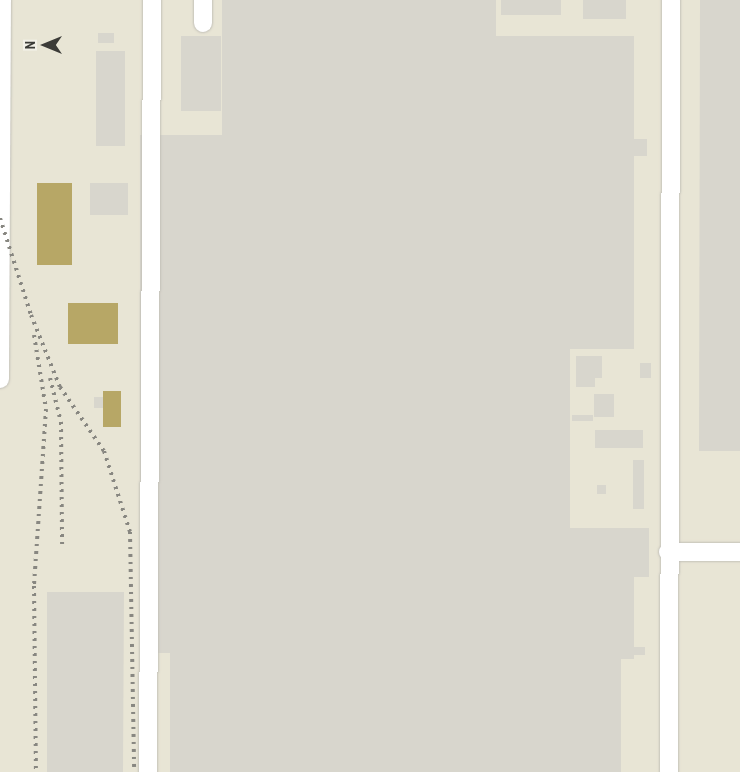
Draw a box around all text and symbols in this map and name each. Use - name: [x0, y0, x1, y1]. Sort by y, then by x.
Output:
- north arrow: [20, 20, 70, 70]
- text: N: [21, 41, 39, 49]

